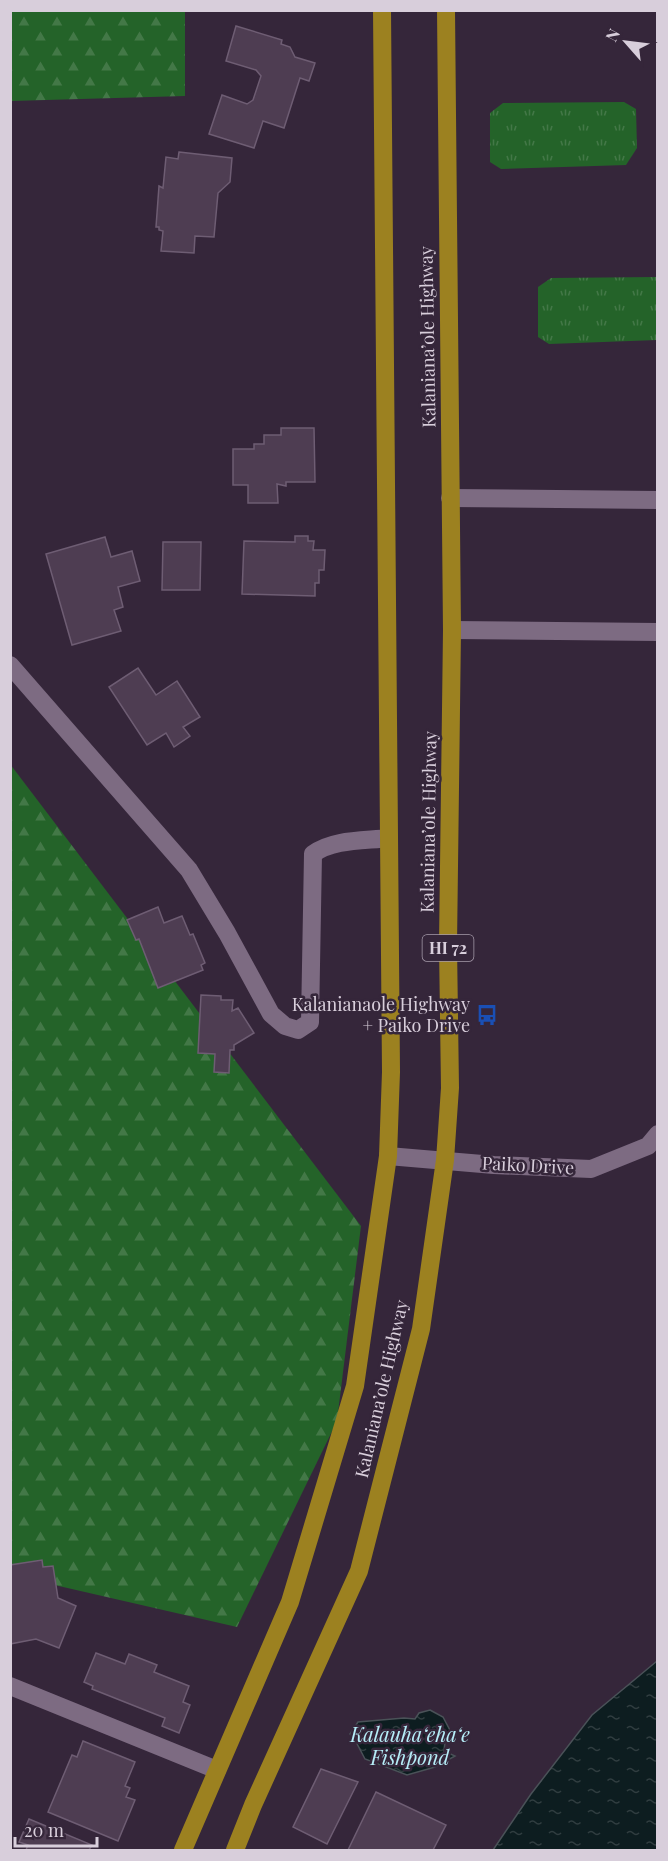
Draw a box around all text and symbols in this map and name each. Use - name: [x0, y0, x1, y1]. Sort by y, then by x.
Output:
- north arrow: [596, 12, 656, 72]
- text: N: [600, 24, 625, 45]
- street label: Kalaniana’ole Highway: [413, 246, 441, 428]
- street label: Kalaniana’ole Highway: [414, 731, 442, 913]
- road number: HI 72: [422, 935, 474, 961]
- place label: Kalanianaole Highway + Paiko Drive: [292, 992, 470, 1037]
- bus stop icon: Kalanianaole Highway + Paiko Drive: [475, 1003, 499, 1027]
- street label: Paiko Drive: [481, 1151, 575, 1179]
- street label: Kalaniana’ole Highway: [349, 1297, 413, 1480]
- water label: Kalauhaʻehaʻe Fishpond: [349, 1720, 470, 1770]
- scale bar: [15, 1810, 98, 1848]
- text: 20 m: [24, 1818, 64, 1842]

